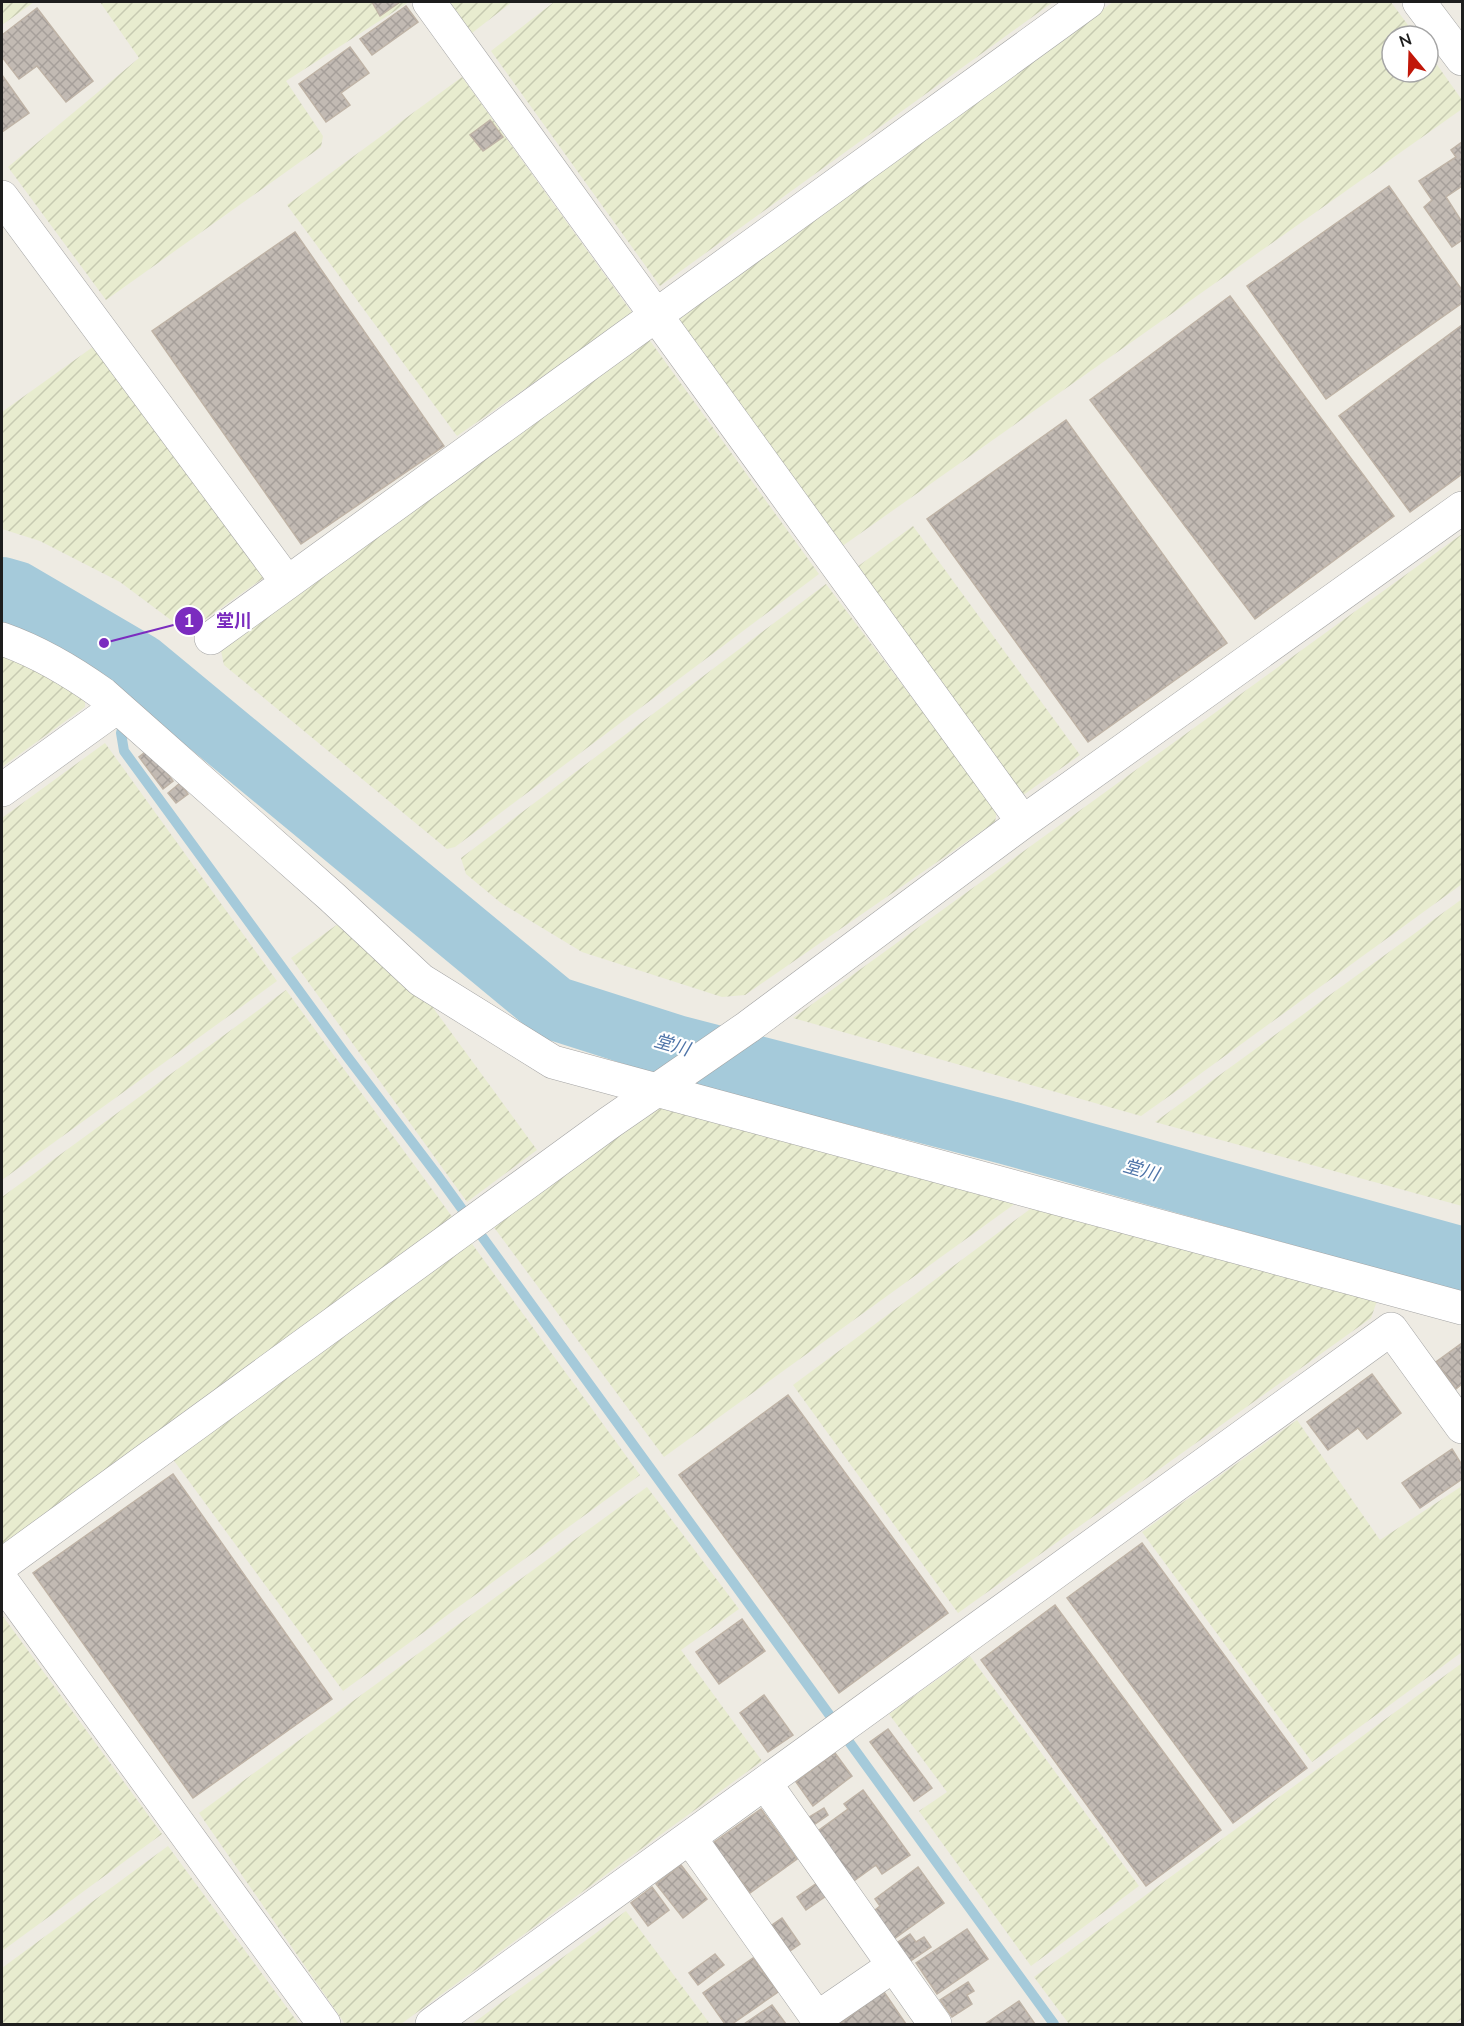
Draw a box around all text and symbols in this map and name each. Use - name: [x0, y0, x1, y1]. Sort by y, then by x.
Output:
- north arrow: [1380, 24, 1440, 84]
- text: N: [1396, 28, 1415, 53]
- callout: 堂川: [174, 603, 264, 639]
- text: 1: [184, 609, 194, 633]
- text: 堂川: [216, 609, 252, 633]
- water label: 堂川: [651, 1029, 695, 1062]
- water label: 堂川: [1120, 1154, 1164, 1187]

